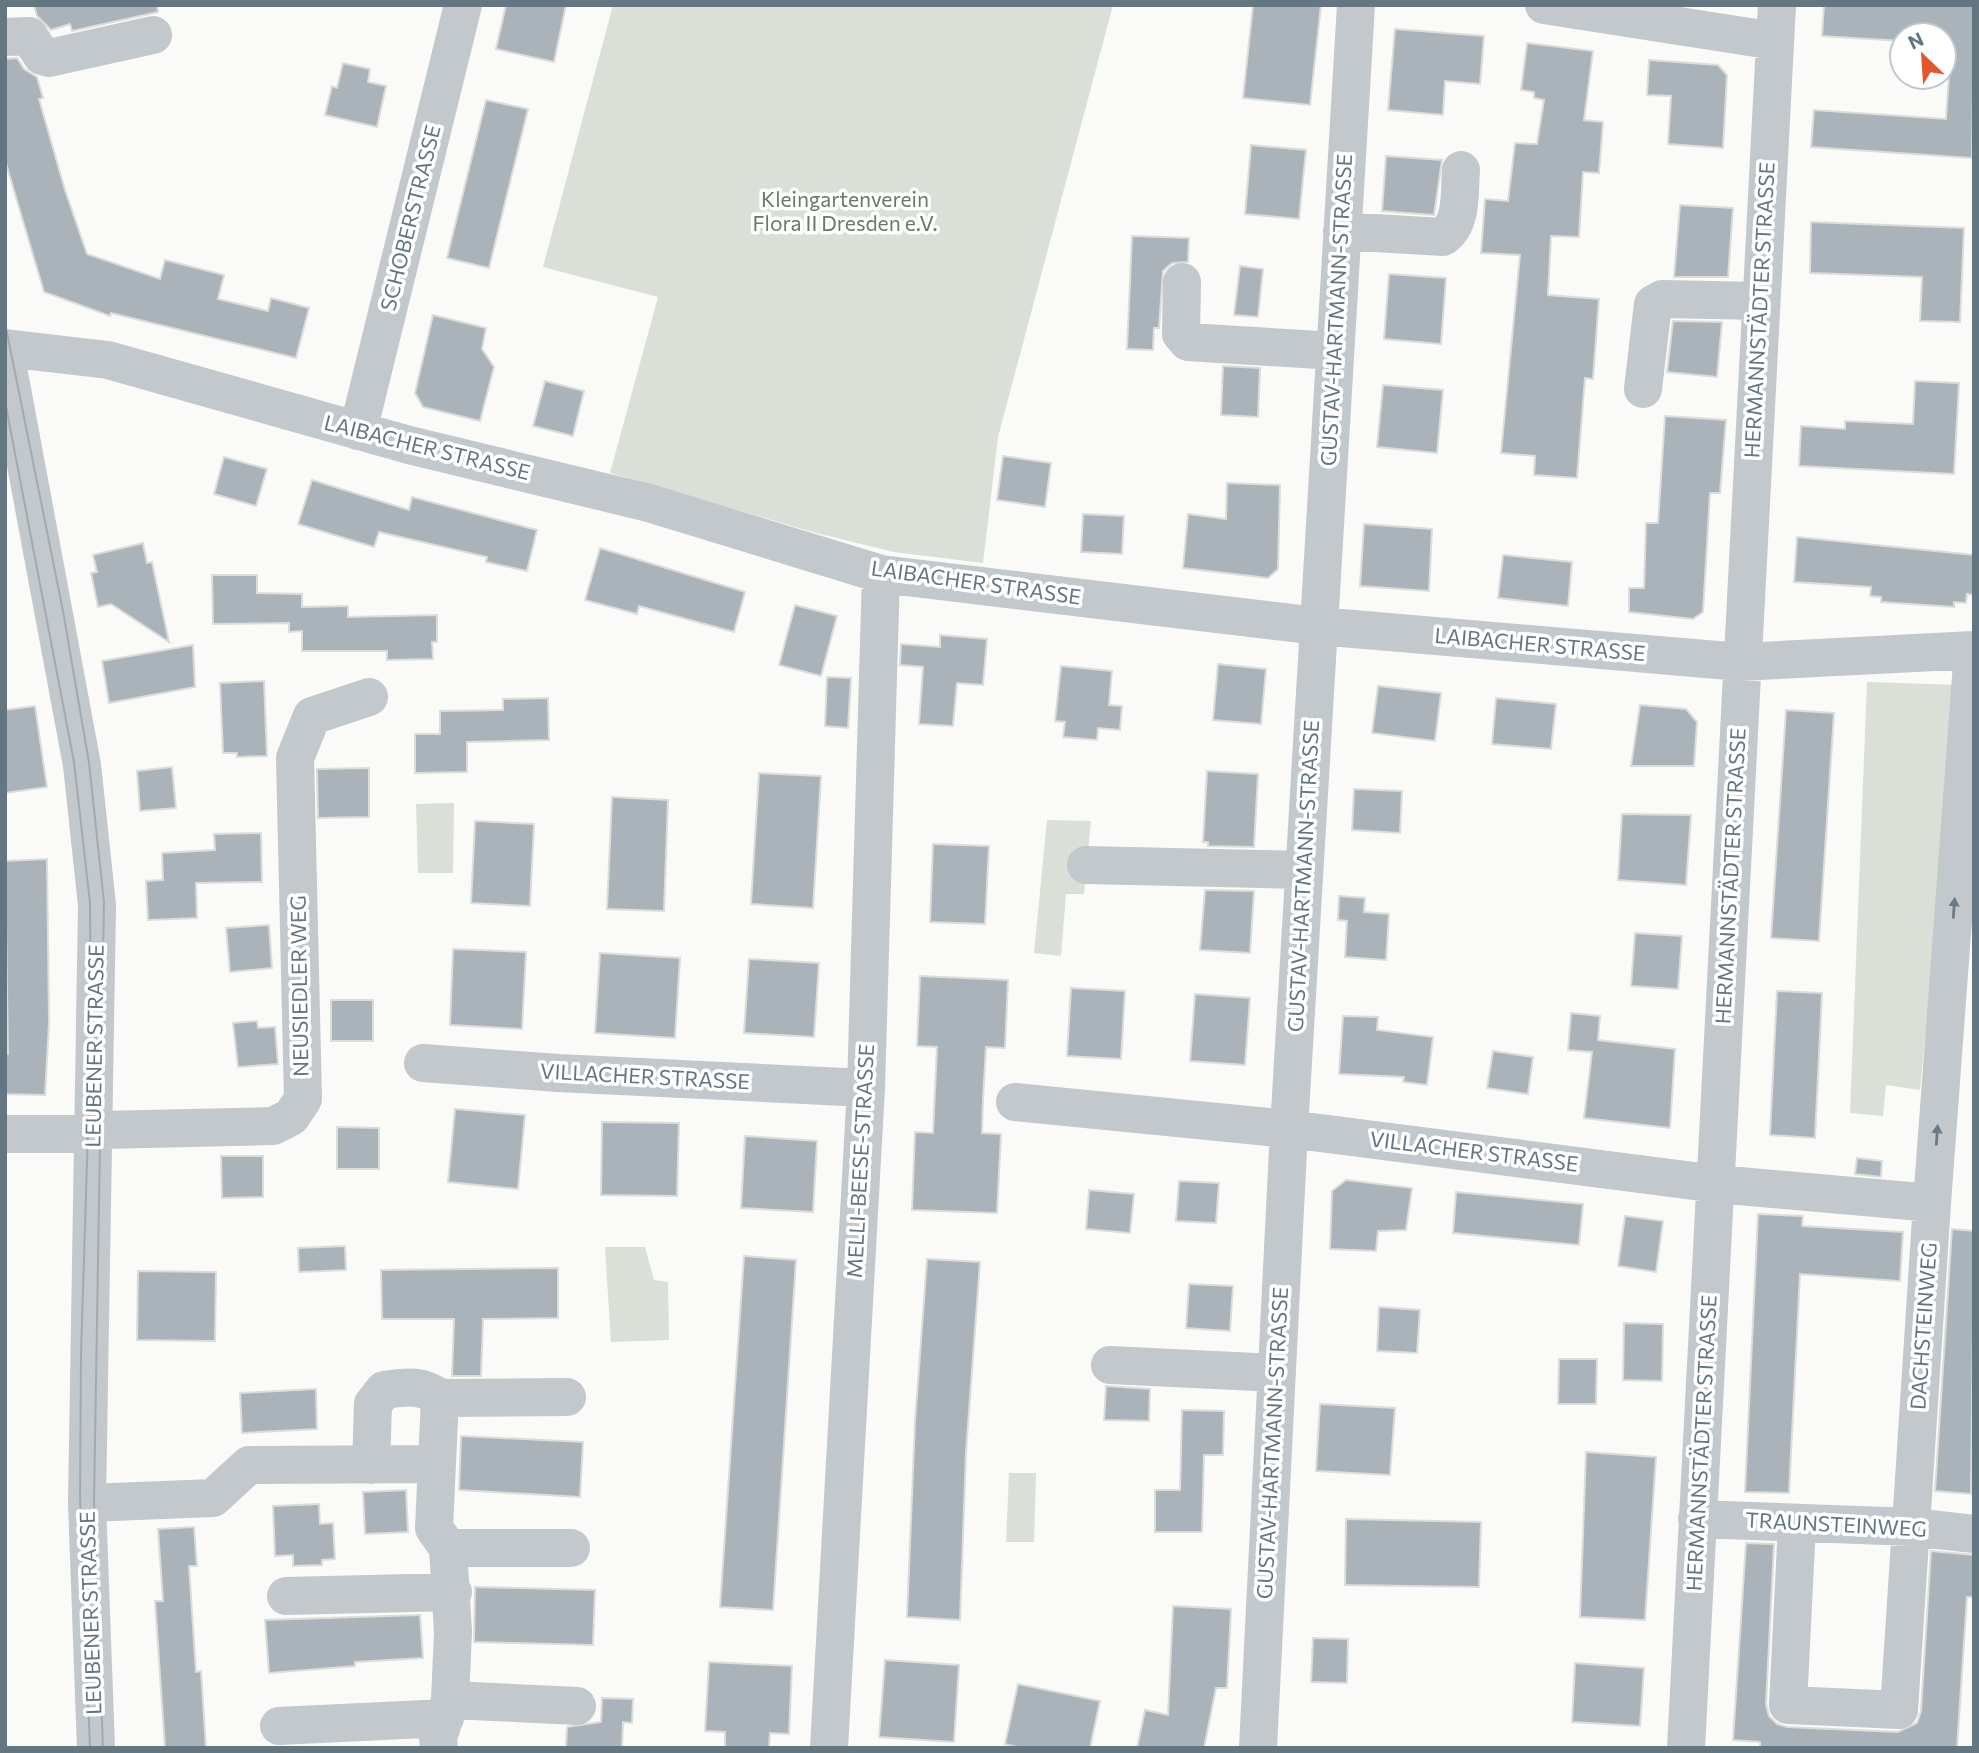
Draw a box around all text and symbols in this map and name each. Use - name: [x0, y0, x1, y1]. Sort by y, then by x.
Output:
- north arrow: [1888, 21, 1958, 91]
- text: N: [1904, 27, 1927, 54]
- street label: SCHOBERSTRASSE: [374, 122, 445, 313]
- street label: GUSTAV-HARTMANN-STRASSE: [1315, 153, 1356, 467]
- street label: HERMANNSTÄDTER STRASSE: [1738, 161, 1779, 459]
- park label: Kleingartenverein Flora II Dresden e.V.: [753, 186, 938, 235]
- street label: LAIBACHER STRASSE: [322, 409, 533, 484]
- street label: LAIBACHER STRASSE: [870, 554, 1083, 609]
- street label: LAIBACHER STRASSE: [1434, 622, 1647, 665]
- street label: GUSTAV-HARTMANN-STRASSE: [1282, 719, 1323, 1033]
- street label: HERMANNSTÄDTER STRASSE: [1709, 727, 1750, 1025]
- street label: NEUSIEDLER WEG: [284, 895, 313, 1077]
- one-way arrow: [1949, 897, 1960, 919]
- street label: LEUBENER STRASSE: [79, 944, 108, 1148]
- street label: MELLI-BEESE-STRASSE: [841, 1043, 878, 1279]
- street label: VILLACHER STRASSE: [540, 1058, 751, 1093]
- one-way arrow: [1932, 1124, 1943, 1146]
- street label: VILLACHER STRASSE: [1368, 1125, 1580, 1176]
- street label: DACHSTEINWEG: [1904, 1241, 1941, 1410]
- street label: GUSTAV-HARTMANN-STRASSE: [1251, 1286, 1292, 1600]
- street label: HERMANNSTÄDTER STRASSE: [1680, 1294, 1721, 1592]
- street label: TRAUNSTEINWEG: [1745, 1506, 1927, 1541]
- street label: LEUBENER STRASSE: [73, 1511, 106, 1715]

